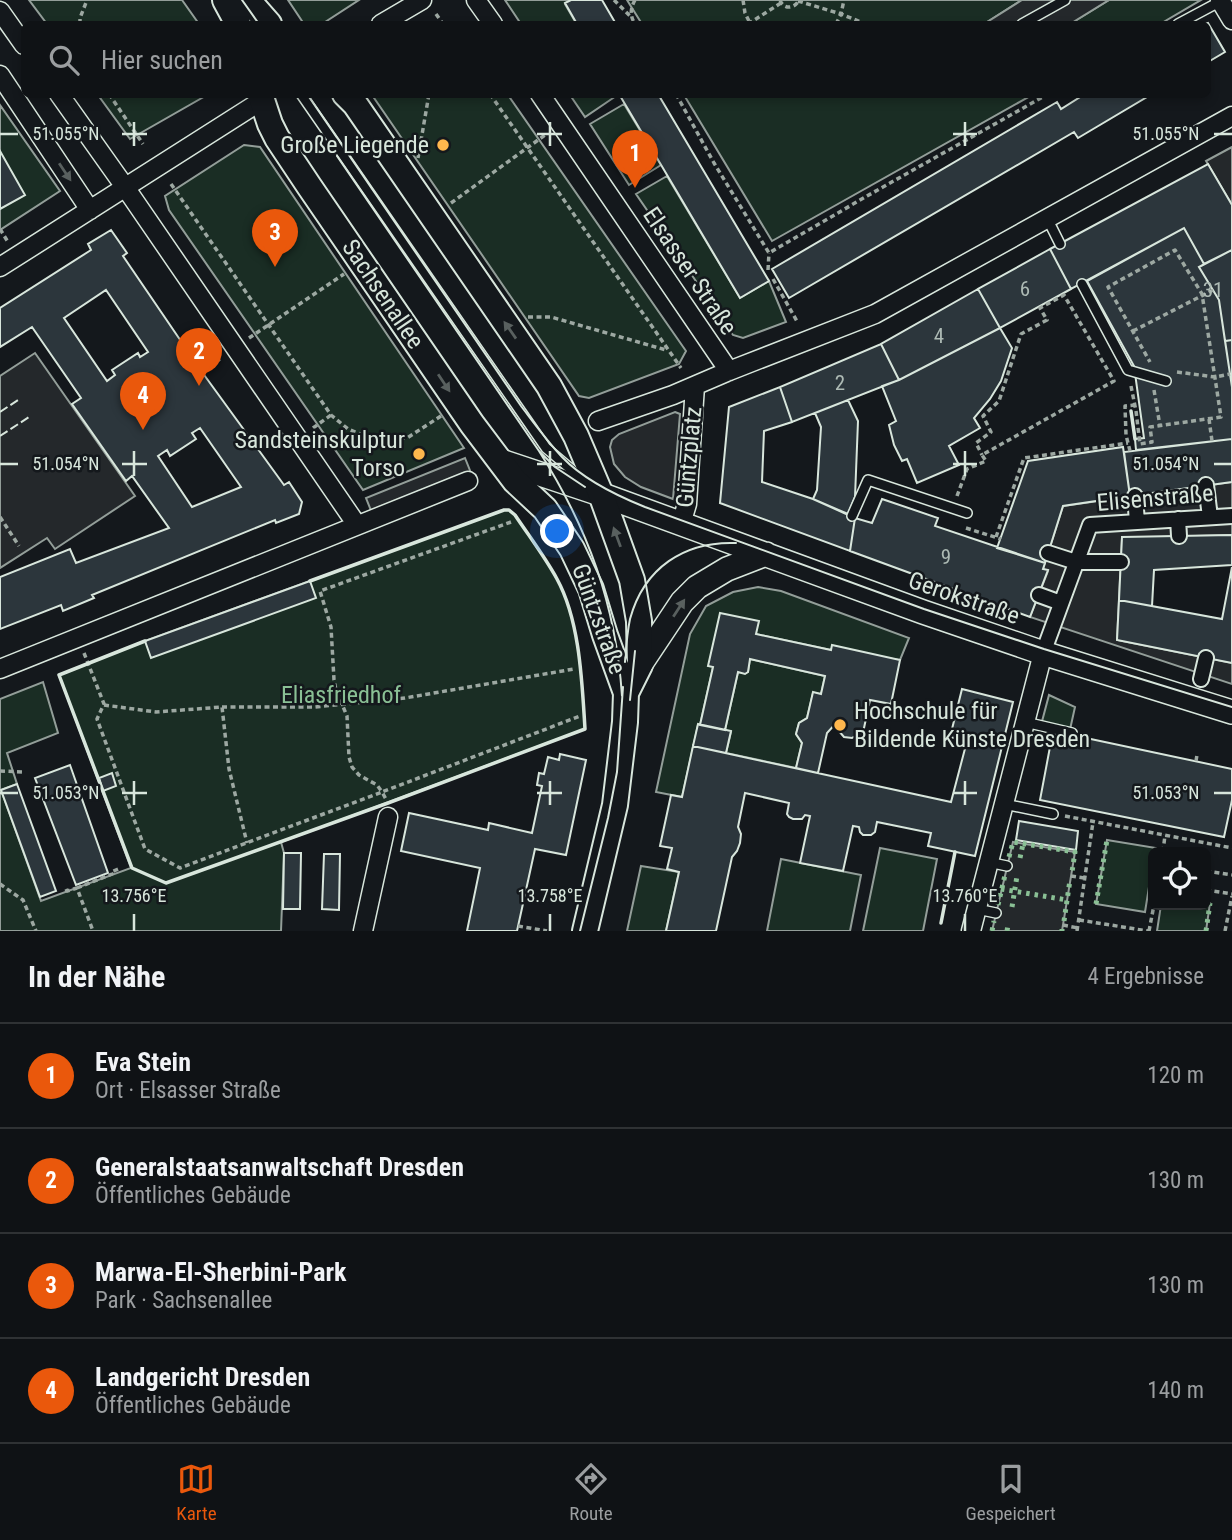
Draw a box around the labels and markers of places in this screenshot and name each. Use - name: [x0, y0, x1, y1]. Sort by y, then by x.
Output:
- pin: 1: [612, 130, 658, 188]
- place label: Große Liegende: [280, 131, 429, 159]
- marker: Große Liegende: [435, 137, 451, 153]
- pin: 3: [252, 209, 298, 267]
- pin: 2: [176, 328, 222, 386]
- pin: 4: [120, 372, 166, 430]
- place label: Sandsteinskulptur Torso: [234, 426, 405, 482]
- marker: Sandsteinskulptur Torso: [411, 446, 427, 462]
- place label: Hochschule für Bildende Künste Dresden: [854, 697, 1090, 753]
- marker: Hochschule für Bildende Künste Dresden: [832, 717, 848, 733]

